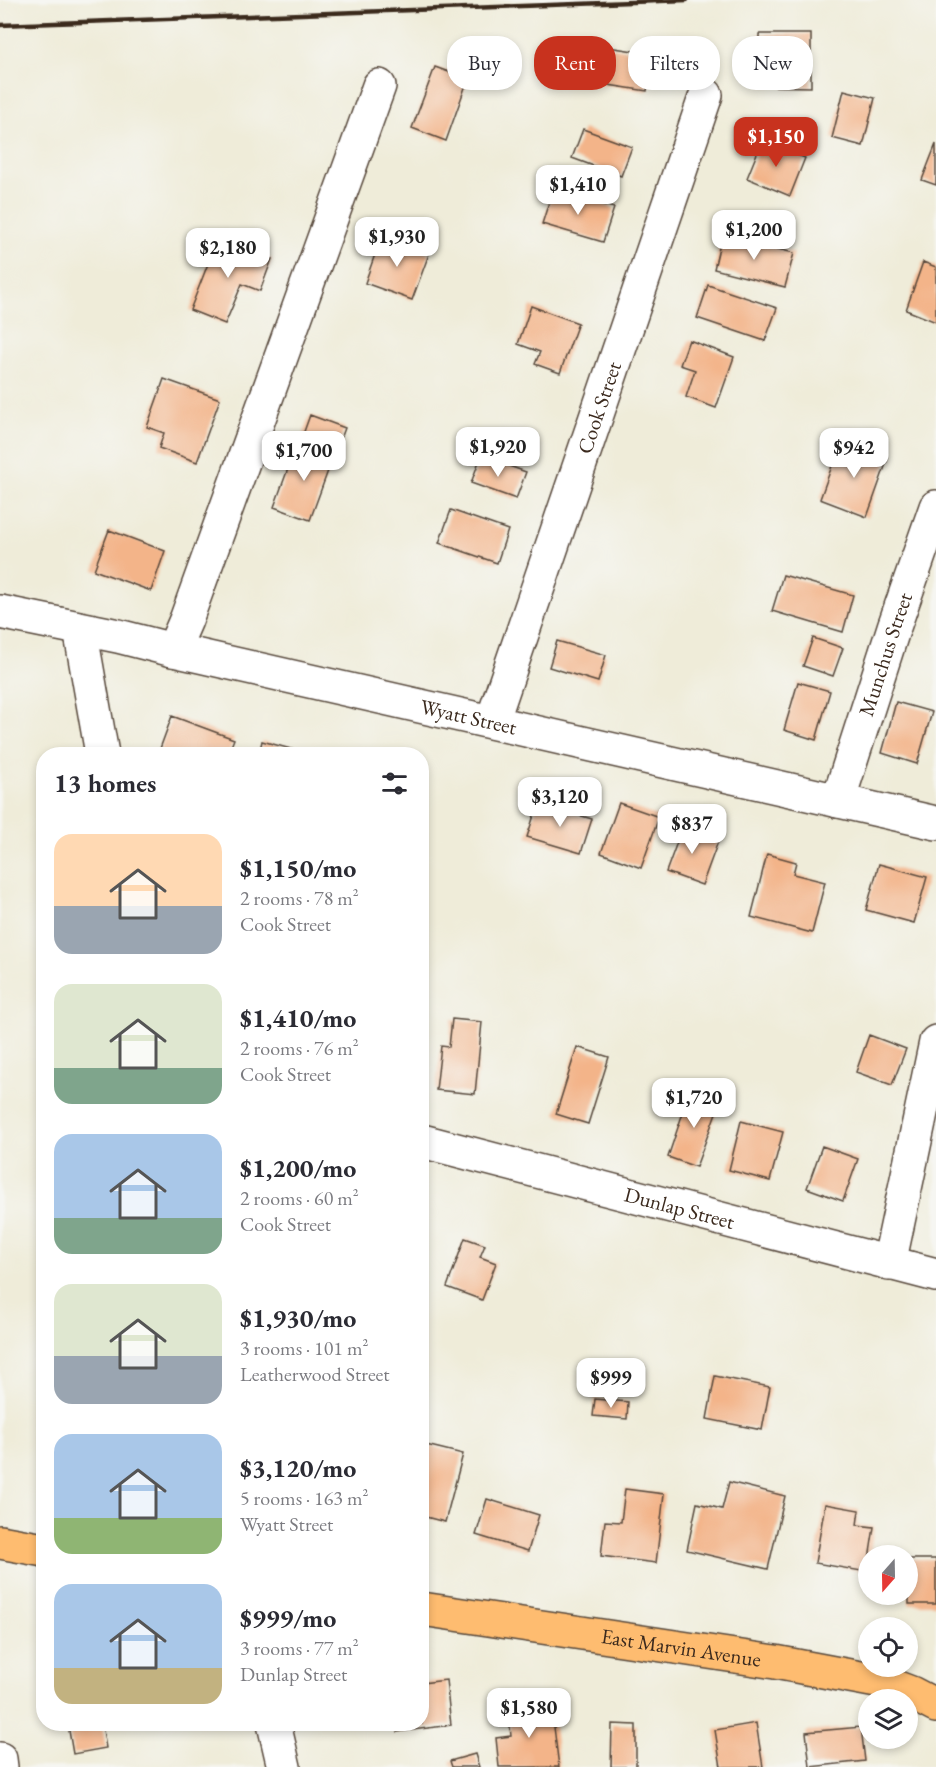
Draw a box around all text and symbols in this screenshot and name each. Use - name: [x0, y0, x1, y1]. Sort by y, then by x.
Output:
- chip: Buy: [447, 36, 522, 90]
- chip: Rent: [534, 36, 616, 90]
- chip: Filters: [628, 36, 720, 90]
- chip: New: [732, 36, 813, 90]
- pin: $1,150: [727, 117, 825, 168]
- text: $1,150: [748, 123, 804, 149]
- pin: $1,410: [529, 165, 627, 216]
- text: $1,410: [550, 171, 606, 197]
- pin: $1,200: [705, 210, 803, 261]
- text: $1,200: [726, 216, 782, 242]
- pin: $1,930: [348, 217, 446, 268]
- text: $1,930: [369, 223, 425, 249]
- pin: $2,180: [179, 228, 277, 279]
- text: $2,180: [200, 234, 256, 260]
- street label: Cook Street: [571, 358, 627, 457]
- pin: $1,920: [449, 427, 547, 478]
- pin: $942: [818, 428, 890, 479]
- pin: $1,700: [255, 431, 353, 482]
- text: $1,920: [470, 433, 526, 459]
- text: $942: [834, 434, 874, 460]
- text: $1,700: [276, 437, 332, 463]
- street label: Munchus Street: [852, 588, 918, 720]
- street label: Wyatt Street: [418, 692, 520, 741]
- text: 13 homes: [54, 766, 156, 800]
- icon: filters: [378, 767, 411, 800]
- pin: $3,120: [511, 777, 609, 828]
- text: $3,120: [532, 783, 588, 809]
- pin: $837: [656, 804, 728, 855]
- text: $837: [672, 810, 712, 836]
- text: $1,150/mo: [240, 851, 356, 885]
- icon: home: [102, 858, 174, 930]
- text: 2 rooms · 78 m²: [240, 885, 359, 911]
- text: Cook Street: [240, 911, 331, 937]
- text: $1,410/mo: [240, 1001, 356, 1035]
- icon: home: [102, 1008, 174, 1080]
- text: 2 rooms · 76 m²: [240, 1035, 359, 1061]
- text: Cook Street: [240, 1061, 331, 1087]
- pin: $1,720: [645, 1078, 743, 1129]
- text: $1,720: [666, 1084, 722, 1110]
- text: $1,200/mo: [240, 1151, 356, 1185]
- icon: home: [102, 1158, 174, 1230]
- street label: Dunlap Street: [622, 1180, 738, 1235]
- text: 2 rooms · 60 m²: [240, 1185, 359, 1211]
- text: Cook Street: [240, 1211, 331, 1237]
- text: $1,930/mo: [240, 1301, 356, 1335]
- icon: home: [102, 1308, 174, 1380]
- text: 3 rooms · 101 m²: [240, 1335, 368, 1361]
- pin: $999: [575, 1358, 647, 1409]
- text: Leatherwood Street: [240, 1361, 390, 1387]
- text: $999: [591, 1364, 631, 1390]
- text: $3,120/mo: [240, 1451, 356, 1485]
- icon: home: [102, 1458, 174, 1530]
- text: 5 rooms · 163 m²: [240, 1485, 368, 1511]
- text: Wyatt Street: [240, 1511, 333, 1537]
- north arrow: [858, 1545, 918, 1605]
- map controls: [858, 1545, 918, 1749]
- text: $999/mo: [240, 1601, 336, 1635]
- icon: home: [102, 1608, 174, 1680]
- button: locate: [858, 1617, 918, 1677]
- street label: East Marvin Avenue: [599, 1622, 763, 1673]
- text: 3 rooms · 77 m²: [240, 1635, 359, 1661]
- text: Dunlap Street: [240, 1661, 347, 1687]
- pin: $1,580: [480, 1688, 578, 1739]
- button: layers: [858, 1689, 918, 1749]
- text: $1,580: [501, 1694, 557, 1720]

